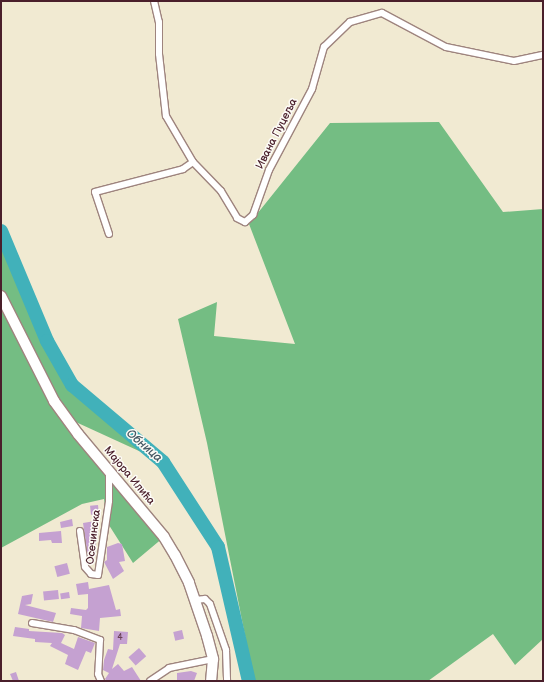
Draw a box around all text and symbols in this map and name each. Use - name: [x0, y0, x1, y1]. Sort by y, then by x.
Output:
- street label: Ивана Пуцеља: [254, 96, 300, 172]
- water label: Обница: [123, 427, 165, 465]
- street label: Мајора Илића: [101, 444, 157, 508]
- street label: Осечинска: [84, 509, 104, 565]
- house number: 4: [117, 633, 123, 643]

